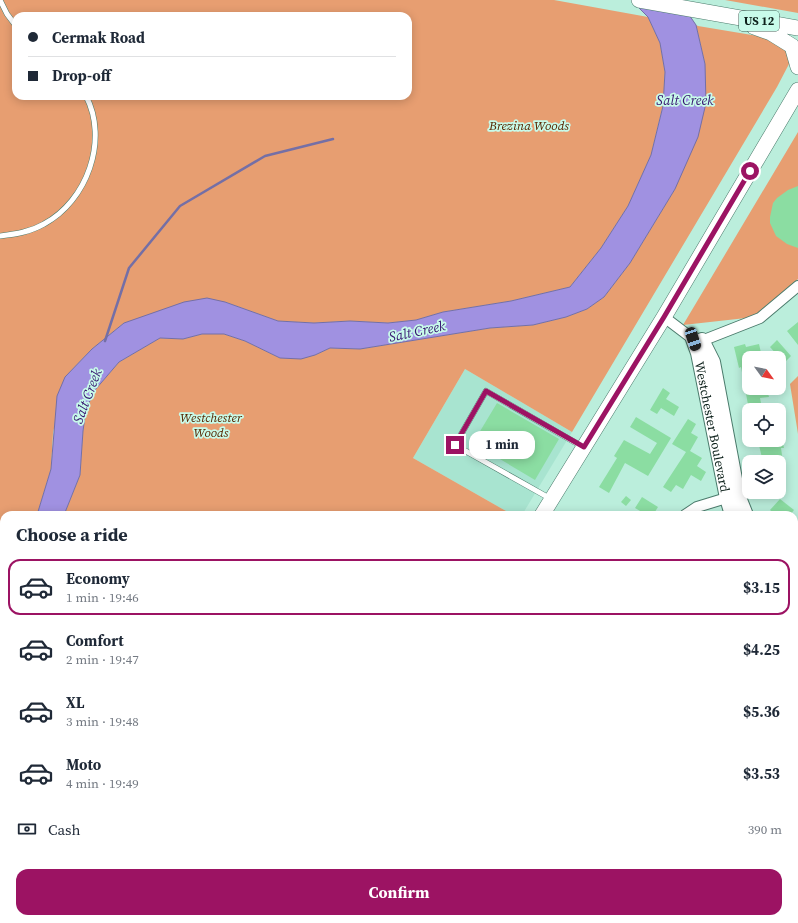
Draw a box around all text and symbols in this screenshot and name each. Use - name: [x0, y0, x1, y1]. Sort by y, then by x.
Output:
- road number: US 12: [739, 11, 779, 31]
- text: Cermak Road: [52, 27, 145, 48]
- text: Drop-off: [52, 65, 111, 86]
- water label: Salt Creek: [656, 90, 714, 110]
- park label: Brezina Woods: [488, 117, 569, 134]
- route start: [741, 162, 759, 180]
- water label: Salt Creek: [387, 315, 447, 347]
- car: [684, 326, 702, 352]
- north arrow: [742, 351, 786, 395]
- map controls: [742, 351, 786, 499]
- street label: Westchester Boulevard: [691, 360, 734, 494]
- water label: Salt Creek: [67, 365, 107, 426]
- button: locate: [742, 403, 786, 447]
- park label: Westchester Woods: [180, 409, 243, 441]
- callout: 1 min: [469, 431, 535, 459]
- route end: [446, 436, 464, 454]
- text: 1 min: [485, 436, 519, 453]
- button: layers: [742, 455, 786, 499]
- text: Choose a ride: [16, 522, 128, 547]
- text: Economy: [66, 568, 130, 589]
- icon: car: [18, 569, 54, 605]
- text: $3.15: [743, 577, 780, 598]
- text: 1 min · 19:46: [66, 589, 139, 606]
- text: Comfort: [66, 630, 124, 651]
- icon: car: [18, 631, 54, 667]
- text: $4.25: [743, 639, 780, 660]
- text: 2 min · 19:47: [66, 651, 139, 668]
- text: XL: [66, 692, 85, 713]
- icon: car: [18, 693, 54, 729]
- text: $5.36: [743, 701, 780, 722]
- text: 3 min · 19:48: [66, 713, 139, 730]
- text: Moto: [66, 754, 101, 775]
- icon: car: [18, 755, 54, 791]
- text: $3.53: [743, 763, 780, 784]
- text: 4 min · 19:49: [66, 775, 139, 792]
- icon: cash: [16, 818, 38, 840]
- text: Cash: [48, 819, 80, 840]
- text: 390 m: [748, 821, 782, 838]
- button: Confirm: [16, 869, 782, 915]

